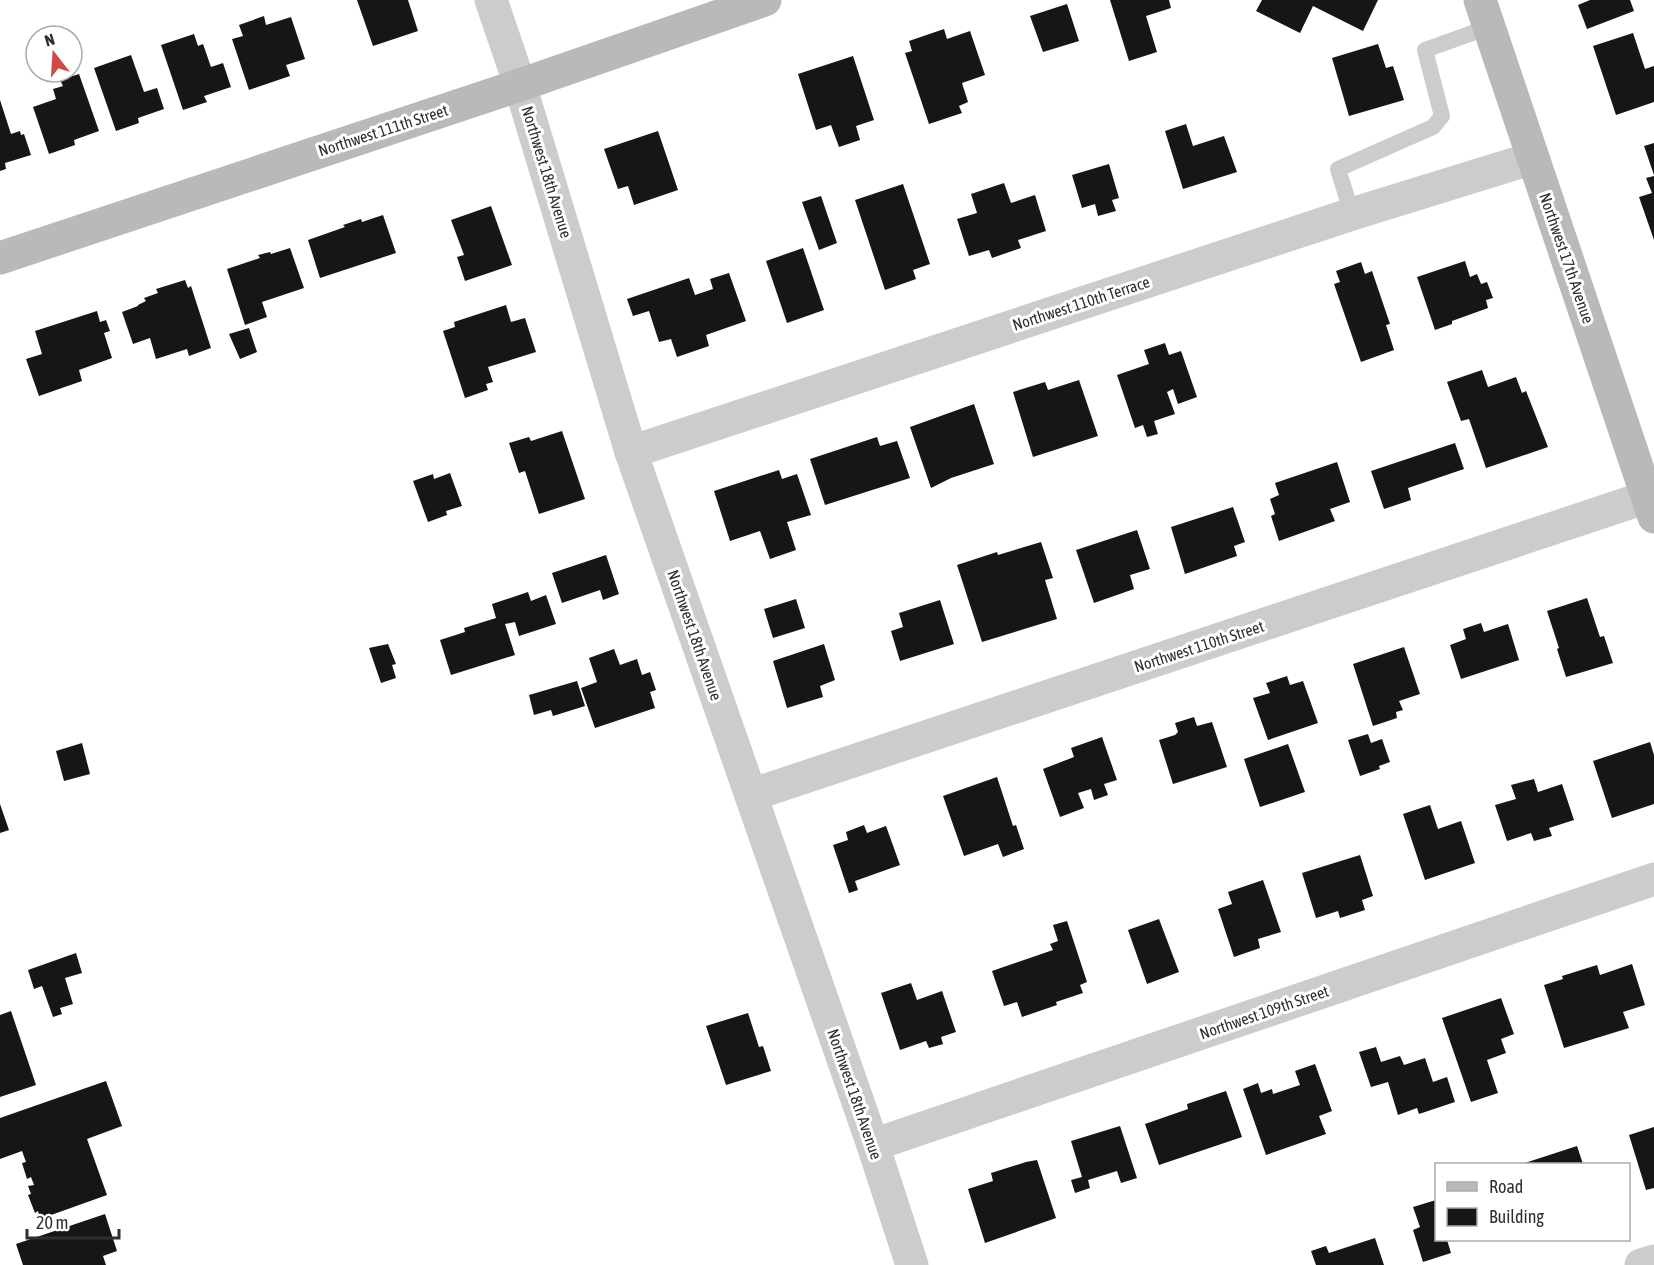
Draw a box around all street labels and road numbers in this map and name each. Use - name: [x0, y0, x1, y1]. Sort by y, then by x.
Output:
- street label: Northwest 111th Street: [316, 100, 450, 159]
- street label: Northwest 18th Avenue: [518, 104, 576, 240]
- street label: Northwest 17th Avenue: [1536, 190, 1598, 326]
- street label: Northwest 110th Terrace: [1010, 272, 1152, 334]
- street label: Northwest 18th Avenue: [664, 567, 726, 703]
- street label: Northwest 110th Street: [1132, 616, 1266, 675]
- street label: Northwest 109th Street: [1197, 981, 1331, 1043]
- street label: Northwest 18th Avenue: [824, 1026, 886, 1162]

